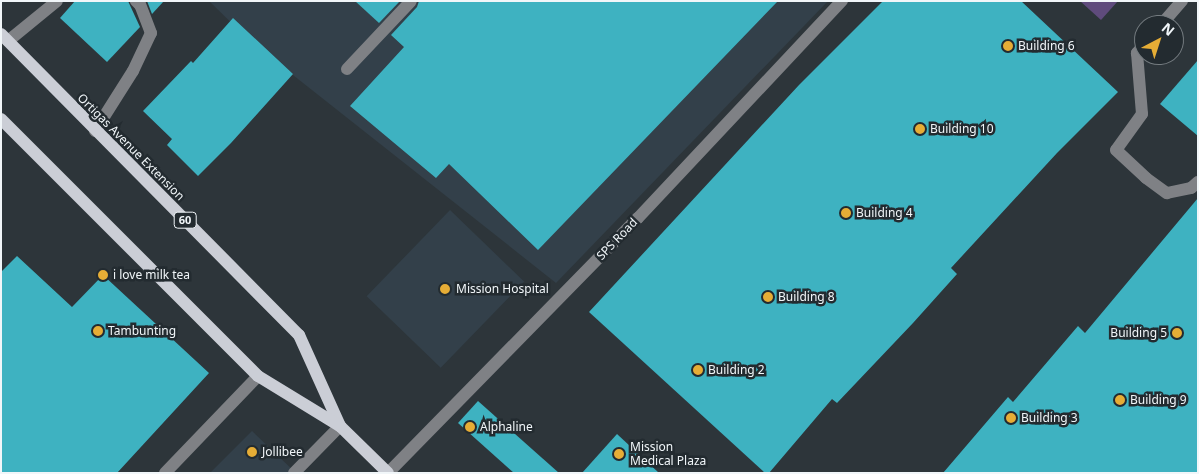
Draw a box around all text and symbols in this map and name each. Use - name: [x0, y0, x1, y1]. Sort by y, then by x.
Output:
- north arrow: [1134, 15, 1184, 65]
- text: N: [1158, 18, 1179, 40]
- place label: Building 6: [1018, 39, 1075, 53]
- marker: Building 6: [1002, 40, 1014, 52]
- street label: Ortigas Avenue Extension: [75, 91, 187, 203]
- place label: Building 10: [930, 122, 994, 136]
- marker: Building 10: [914, 123, 926, 135]
- place label: Building 4: [856, 206, 913, 220]
- marker: Building 4: [840, 207, 852, 219]
- road number: 60: [172, 212, 198, 228]
- street label: SPS Road: [594, 215, 640, 263]
- place label: i love milk tea: [113, 268, 190, 282]
- marker: i love milk tea: [97, 269, 109, 281]
- marker: Mission Hospital: [438, 282, 452, 296]
- place label: Mission Hospital: [456, 282, 549, 296]
- place label: Building 8: [778, 290, 835, 304]
- marker: Building 8: [762, 291, 774, 303]
- place label: Tambunting: [108, 324, 176, 338]
- marker: Tambunting: [92, 325, 104, 337]
- place label: Building 5: [1110, 326, 1167, 340]
- marker: Building 5: [1171, 327, 1183, 339]
- place label: Building 2: [708, 363, 765, 377]
- marker: Building 2: [692, 364, 704, 376]
- place label: Building 9: [1130, 393, 1187, 407]
- marker: Building 9: [1114, 394, 1126, 406]
- place label: Building 3: [1021, 411, 1078, 425]
- marker: Building 3: [1005, 412, 1017, 424]
- place label: Alphaline: [480, 420, 533, 434]
- marker: Alphaline: [464, 421, 476, 433]
- place label: Mission Medical Plaza: [630, 440, 706, 468]
- place label: Jollibee: [262, 445, 303, 459]
- marker: Jollibee: [246, 446, 258, 458]
- marker: Mission Medical Plaza: [612, 447, 626, 461]

